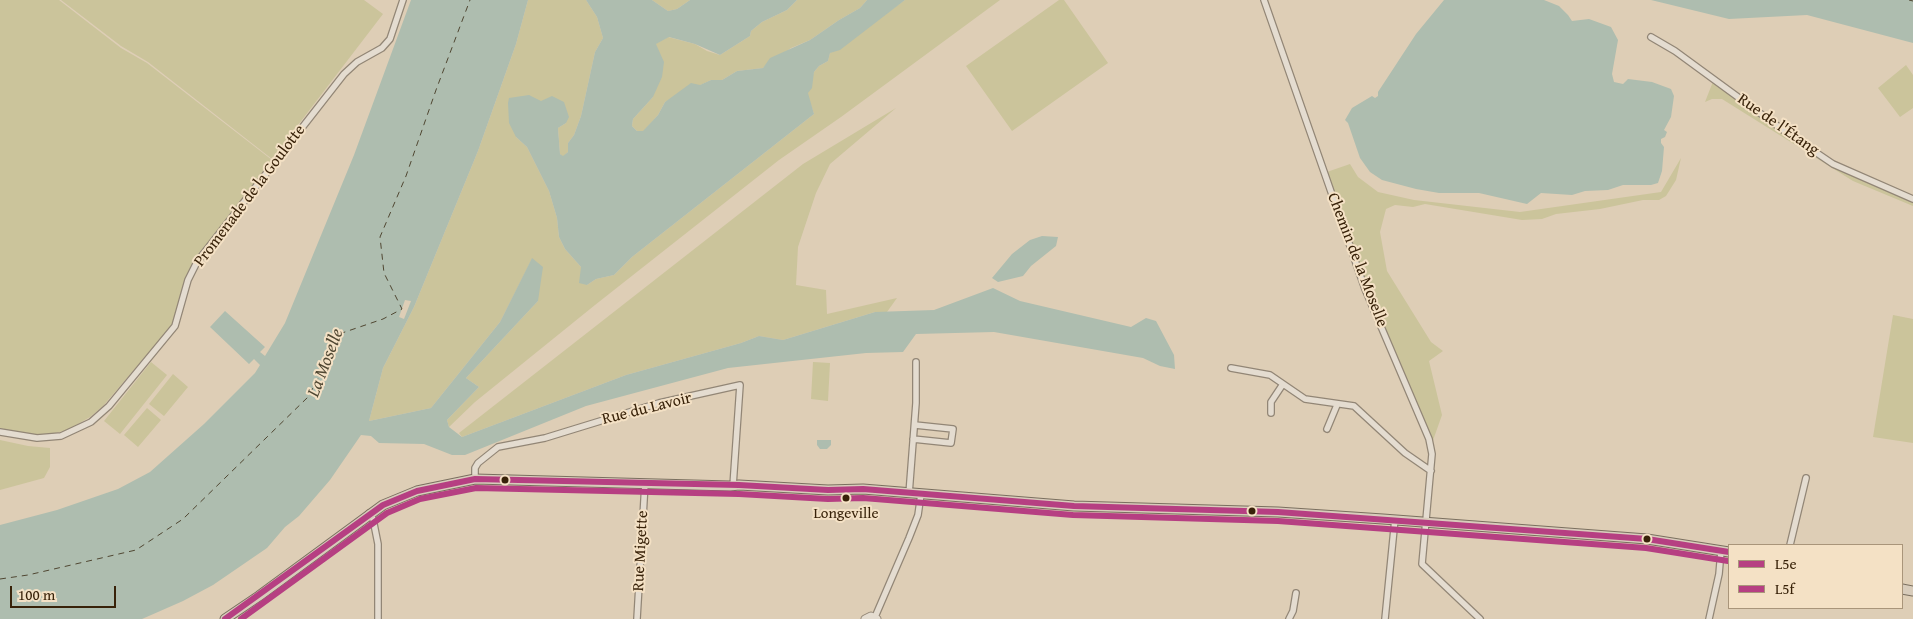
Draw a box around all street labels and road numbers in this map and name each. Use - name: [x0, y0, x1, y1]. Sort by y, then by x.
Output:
- street label: Rue de l'Étang: [1733, 90, 1823, 160]
- street label: Promenade de la Goulotte: [190, 121, 310, 271]
- street label: Chemin de la Moselle: [1323, 190, 1391, 330]
- street label: Rue du Lavoir: [600, 389, 694, 429]
- street label: Rue Migette: [629, 510, 653, 592]

